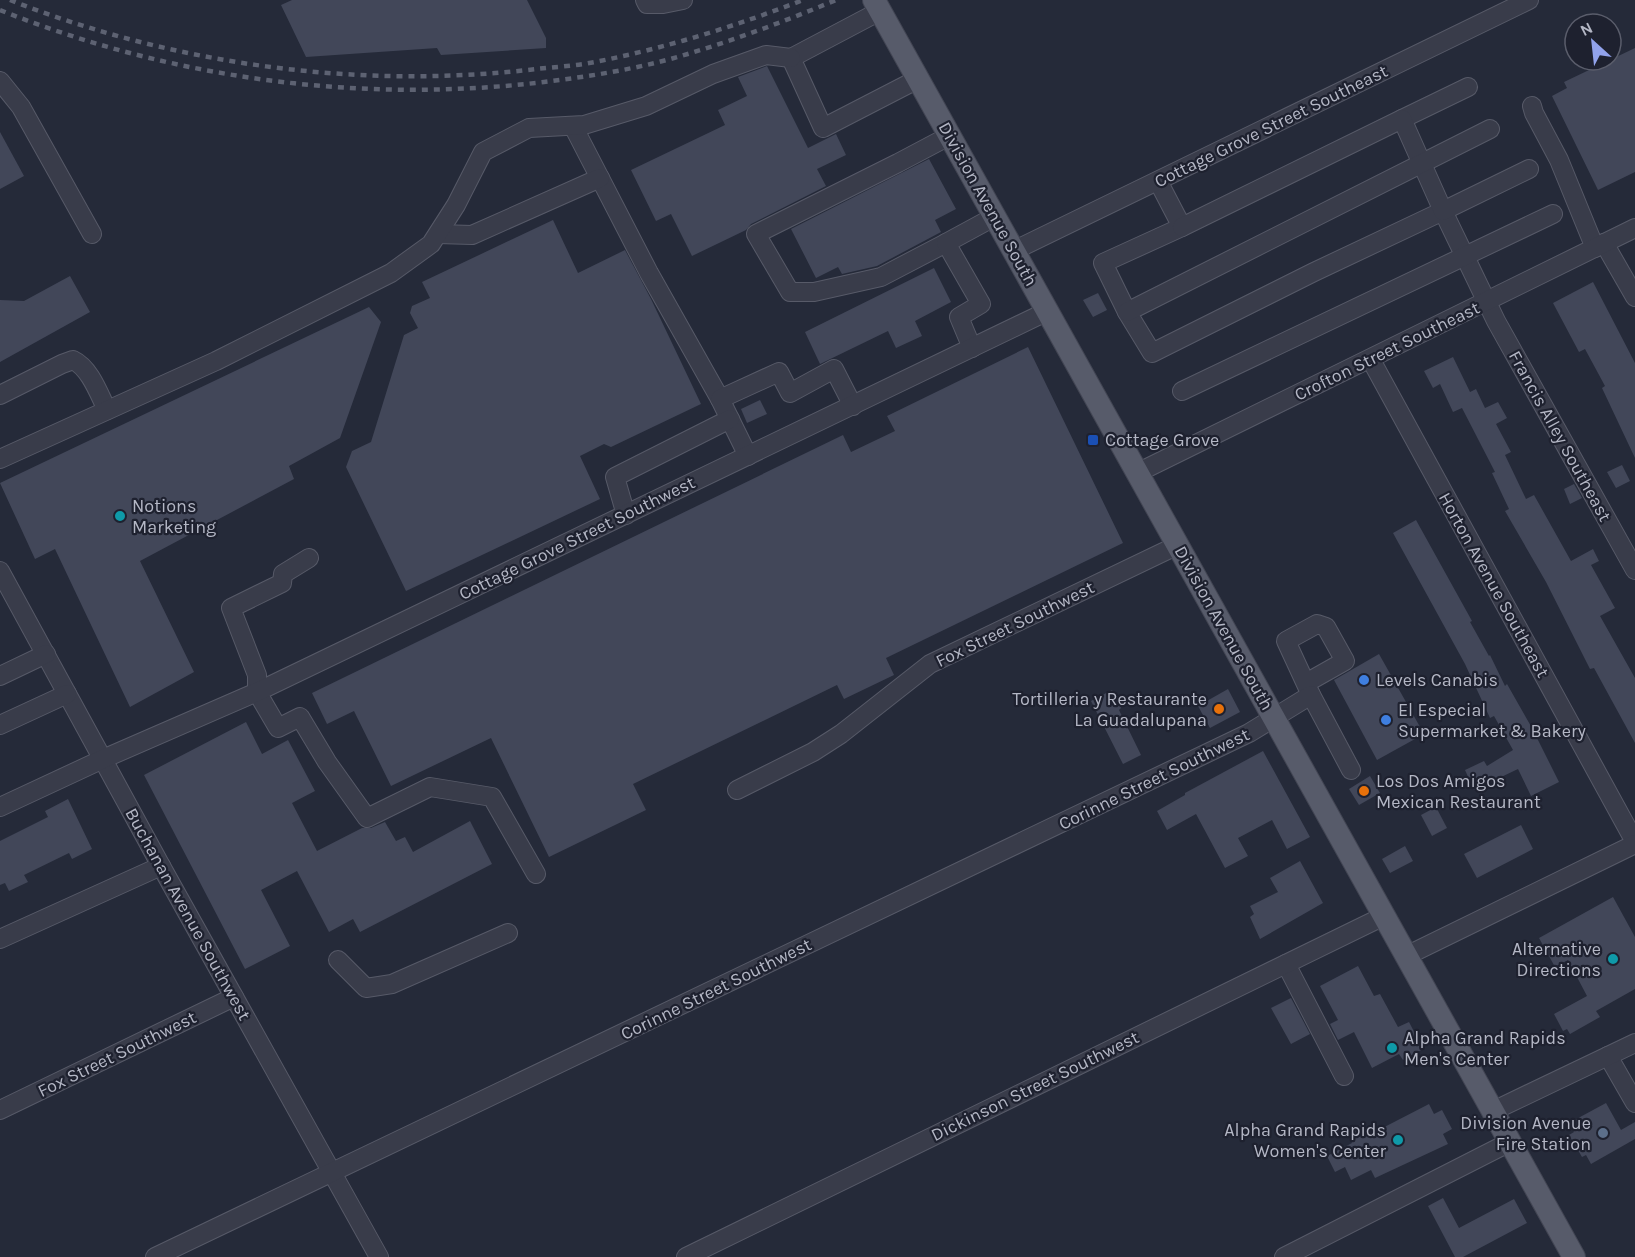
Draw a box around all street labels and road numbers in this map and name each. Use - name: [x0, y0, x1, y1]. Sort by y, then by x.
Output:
- street label: Cottage Grove Street Southeast: [1151, 60, 1391, 192]
- street label: Division Avenue South: [934, 118, 1042, 290]
- street label: Crofton Street Southeast: [1291, 296, 1484, 406]
- street label: Francis Alley Southeast: [1504, 347, 1616, 526]
- street label: Cottage Grove Street Southwest: [455, 471, 699, 605]
- street label: Horton Avenue Southeast: [1434, 489, 1554, 682]
- street label: Division Avenue South: [1170, 542, 1278, 714]
- street label: Fox Street Southwest: [932, 576, 1098, 672]
- street label: Corinne Street Southwest: [1055, 723, 1253, 835]
- street label: Buchanan Avenue Southwest: [120, 804, 256, 1024]
- street label: Corinne Street Southwest: [617, 933, 815, 1045]
- street label: Fox Street Southwest: [34, 1006, 200, 1102]
- street label: Dickinson Street Southwest: [927, 1026, 1143, 1146]

